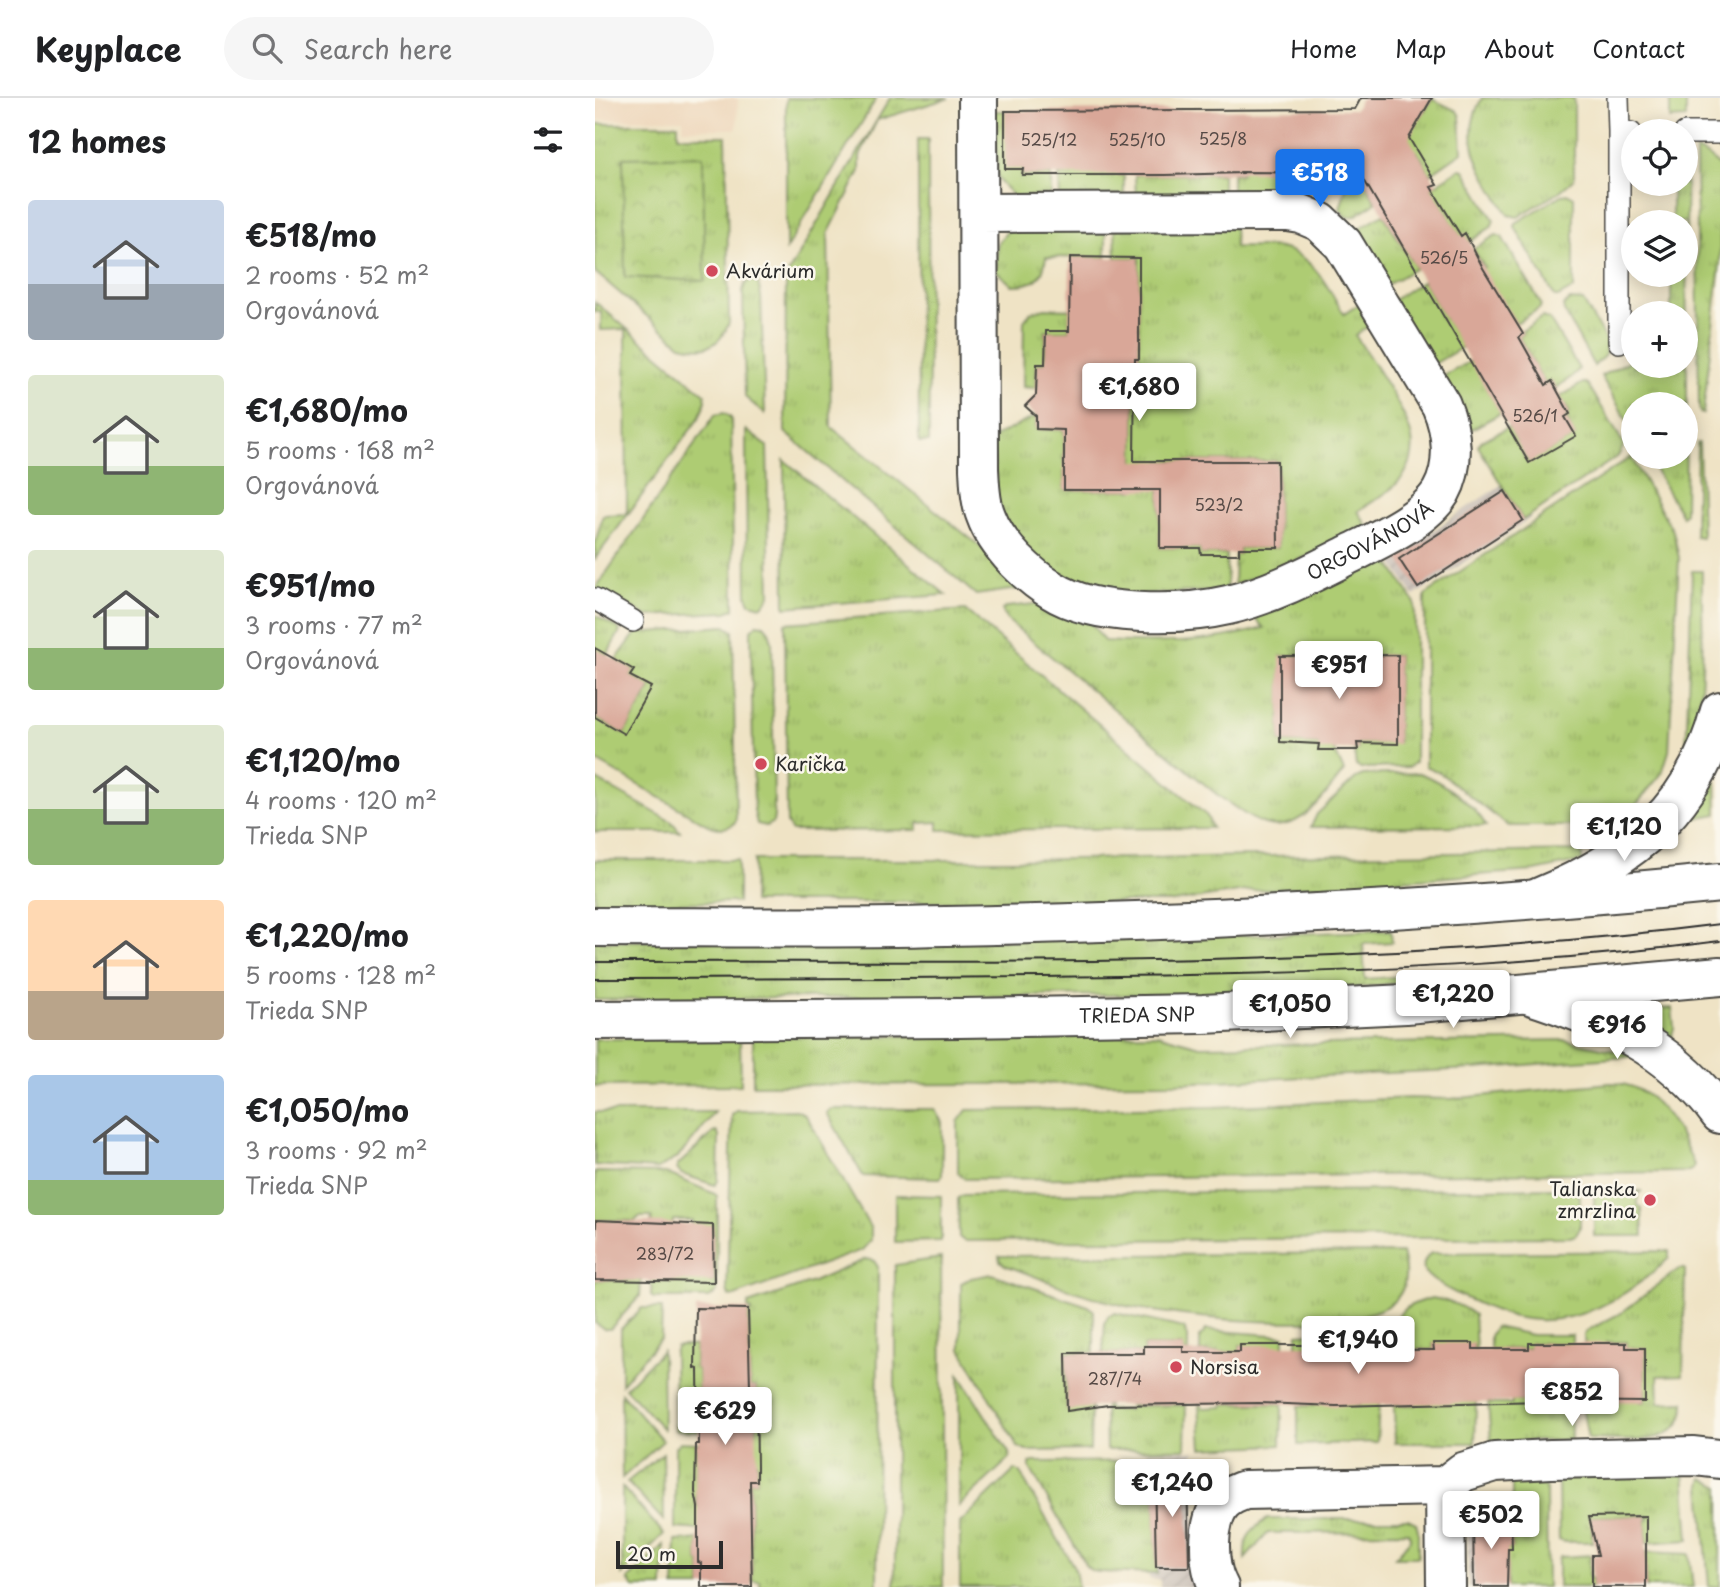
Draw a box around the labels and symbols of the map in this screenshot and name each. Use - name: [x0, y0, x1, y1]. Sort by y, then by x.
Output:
- house number: 525/8: [1199, 126, 1247, 150]
- house number: 525/12: [1021, 127, 1077, 151]
- house number: 525/10: [1108, 127, 1166, 151]
- pin: €518: [1279, 150, 1361, 209]
- house number: 526/5: [1420, 245, 1468, 269]
- place label: Akvárium: [726, 256, 815, 284]
- marker: Akvárium: [704, 263, 720, 279]
- pin: €1,680: [1082, 364, 1196, 423]
- house number: 526/1: [1512, 403, 1558, 427]
- house number: 523/2: [1194, 492, 1244, 516]
- street label: ORGOVÁNOVÁ: [1302, 494, 1439, 586]
- pin: €951: [1298, 642, 1380, 701]
- place label: Karička: [775, 749, 846, 777]
- marker: Karička: [753, 756, 769, 772]
- pin: €1,120: [1567, 804, 1681, 863]
- pin: €1,220: [1396, 970, 1510, 1030]
- pin: €1,050: [1233, 981, 1347, 1040]
- street label: TRIEDA SNP: [1079, 999, 1195, 1029]
- pin: €916: [1576, 1002, 1658, 1061]
- place label: Talianska zmrzlina: [1549, 1174, 1636, 1224]
- marker: Talianska zmrzlina: [1642, 1192, 1658, 1208]
- house number: 283/72: [636, 1241, 694, 1265]
- pin: €1,940: [1301, 1316, 1415, 1376]
- place label: Norsisa: [1190, 1352, 1259, 1380]
- marker: Norsisa: [1168, 1359, 1184, 1375]
- house number: 287/74: [1088, 1366, 1142, 1390]
- pin: €852: [1531, 1368, 1613, 1428]
- pin: €629: [684, 1388, 766, 1447]
- pin: €1,240: [1115, 1460, 1229, 1519]
- pin: €502: [1450, 1492, 1532, 1551]
- scale bar: [616, 1538, 723, 1570]

